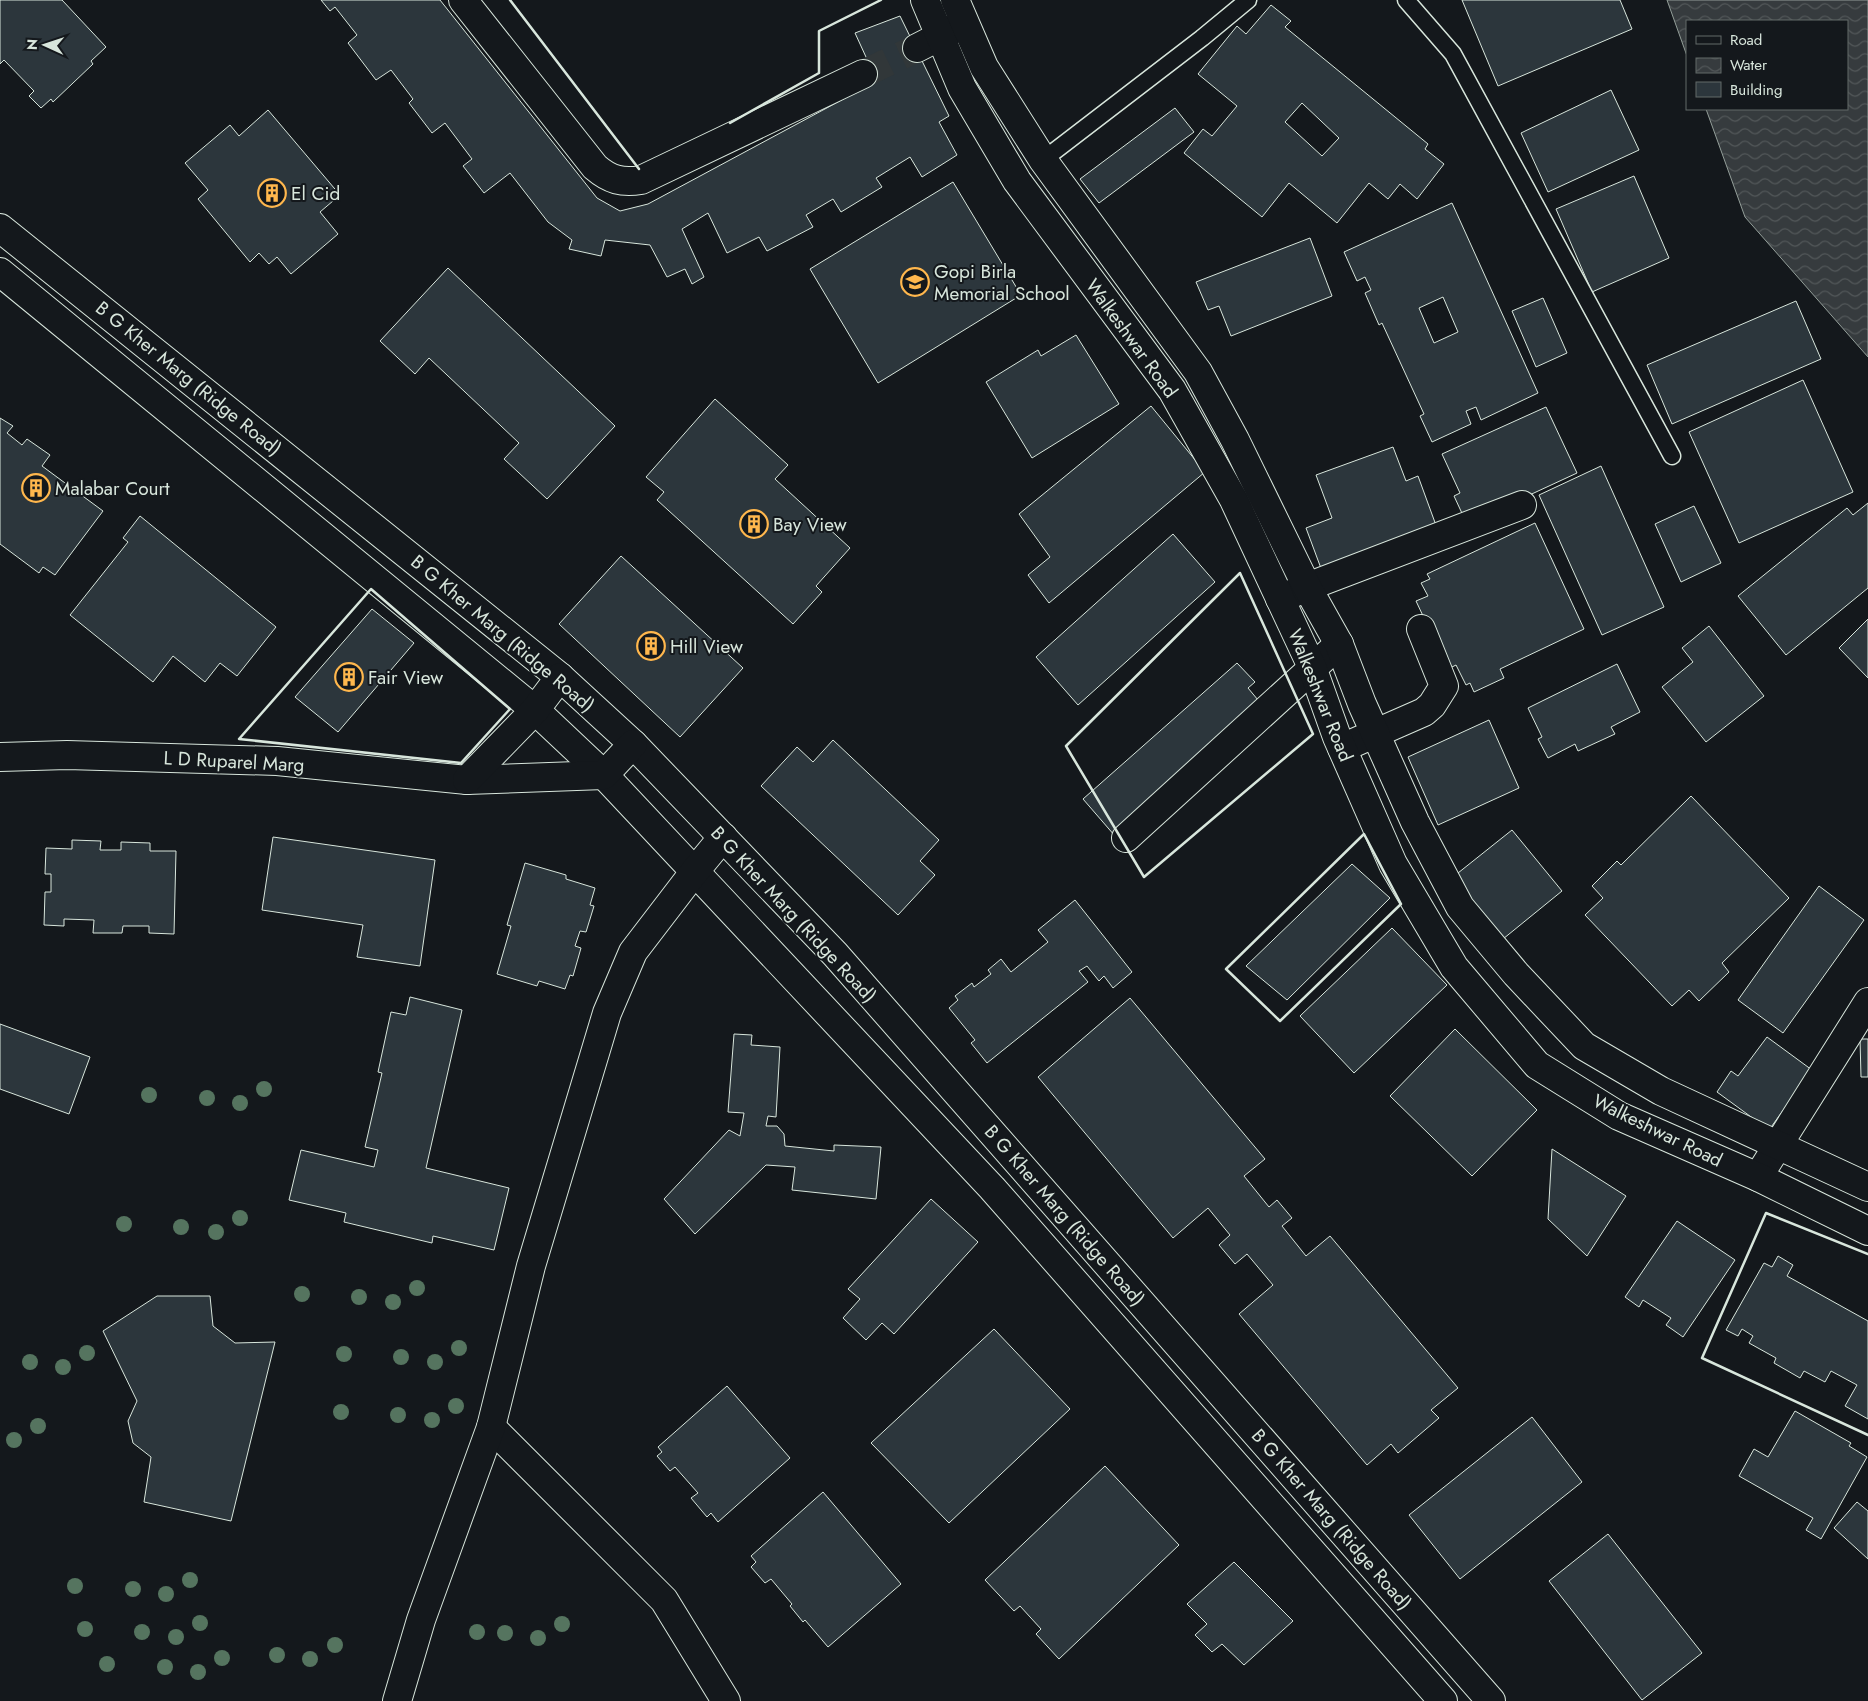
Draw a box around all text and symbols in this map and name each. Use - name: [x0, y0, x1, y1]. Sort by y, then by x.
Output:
- north arrow: [20, 20, 70, 70]
- legend: [1686, 20, 1848, 110]
- text: Road: [1730, 29, 1762, 51]
- text: N: [22, 38, 42, 50]
- text: Water: [1730, 54, 1768, 76]
- text: Building: [1730, 79, 1782, 101]
- building icon: El Cid: [257, 178, 287, 208]
- place label: El Cid: [291, 180, 340, 207]
- place label: Gopi Birla Memorial School: [934, 258, 1070, 307]
- school or university icon: Gopi Birla Memorial School: [900, 267, 930, 297]
- street label: Walkeshwar Road: [1079, 273, 1184, 403]
- street label: B G Kher Marg (Ridge Road): [90, 295, 287, 462]
- building icon: Malabar Court: [21, 473, 51, 503]
- place label: Malabar Court: [55, 475, 170, 502]
- building icon: Bay View: [739, 509, 769, 539]
- place label: Bay View: [773, 511, 847, 538]
- street label: B G Kher Marg (Ridge Road): [405, 548, 600, 718]
- street label: Walkeshwar Road: [1282, 625, 1359, 766]
- building icon: Hill View: [636, 631, 666, 661]
- place label: Hill View: [670, 633, 743, 660]
- building icon: Fair View: [334, 662, 364, 692]
- place label: Fair View: [368, 664, 443, 691]
- street label: L D Ruparel Marg: [163, 744, 305, 779]
- street label: B G Kher Marg (Ridge Road): [705, 820, 883, 1008]
- street label: Walkeshwar Road: [1588, 1087, 1727, 1174]
- street label: B G Kher Marg (Ridge Road): [978, 1119, 1151, 1312]
- street label: B G Kher Marg (Ridge Road): [1245, 1423, 1418, 1616]

